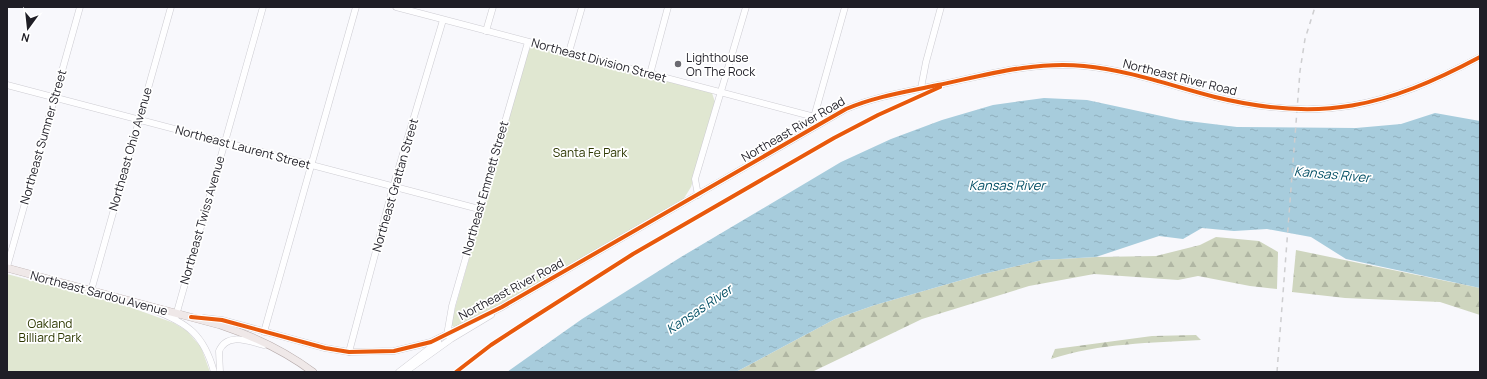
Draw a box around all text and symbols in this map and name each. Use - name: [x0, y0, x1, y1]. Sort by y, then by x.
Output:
- north arrow: [8, 8, 48, 48]
- text: N: [19, 30, 31, 46]
- street label: Northeast Division Street: [529, 34, 669, 86]
- place label: Lighthouse On The Rock: [686, 49, 756, 80]
- street label: Northeast River Road: [1121, 55, 1239, 99]
- marker: Lighthouse On The Rock: [673, 59, 683, 69]
- street label: Northeast Sumner Street: [16, 67, 70, 206]
- street label: Northeast Ohio Avenue: [104, 85, 156, 213]
- street label: Northeast River Road: [738, 92, 848, 166]
- street label: Northeast Grattan Street: [368, 116, 422, 254]
- street label: Northeast Emmett Street: [458, 119, 512, 257]
- street label: Northeast Laurent Street: [174, 121, 313, 173]
- park label: Santa Fe Park: [553, 144, 628, 161]
- street label: Northeast Twiss Avenue: [175, 154, 229, 286]
- water label: Kansas River: [1293, 162, 1373, 186]
- water label: Kansas River: [969, 176, 1047, 194]
- street label: Northeast River Road: [455, 254, 567, 324]
- street label: Northeast Sardou Avenue: [28, 266, 170, 320]
- water label: Kansas River: [662, 279, 737, 338]
- park label: Oakland Billiard Park: [19, 315, 82, 346]

